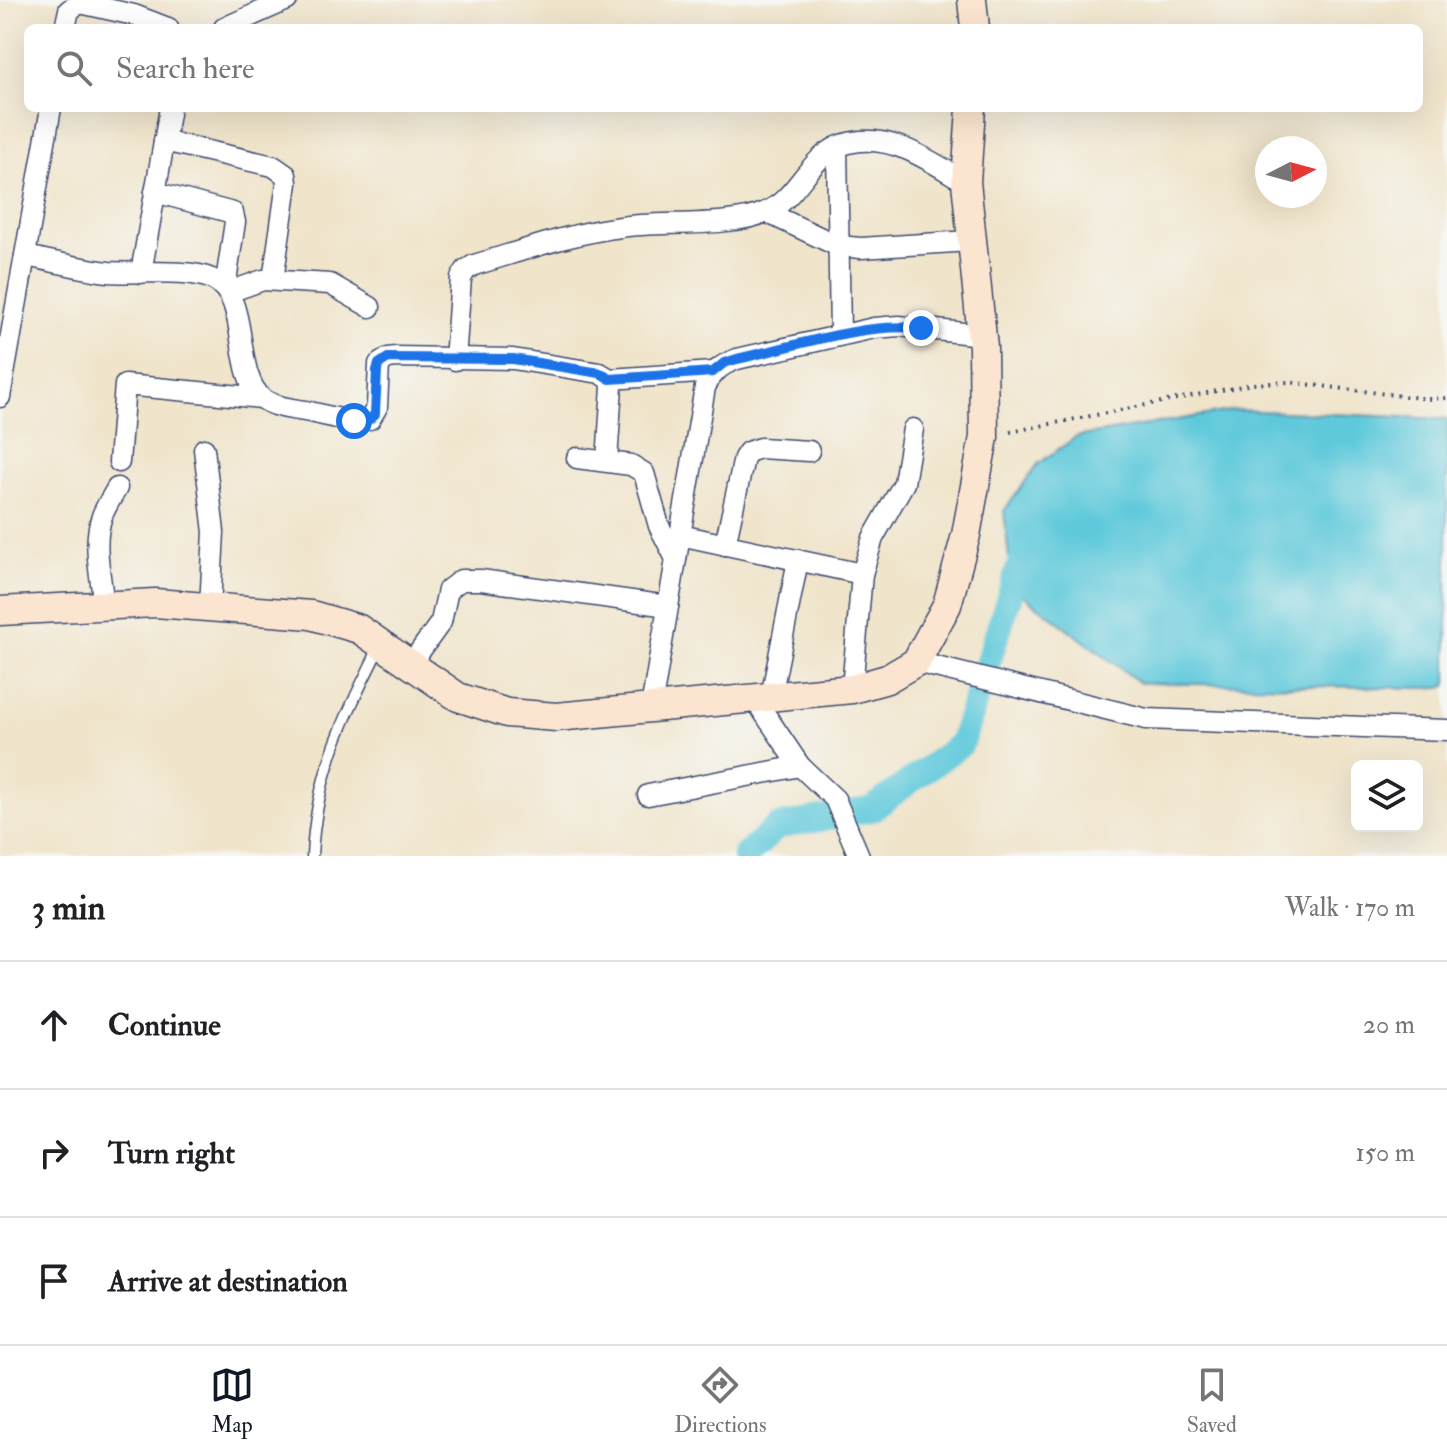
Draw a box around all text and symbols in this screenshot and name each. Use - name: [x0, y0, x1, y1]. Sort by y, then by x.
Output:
- search box: [24, 24, 1423, 112]
- icon: search: [52, 46, 96, 90]
- text: Search here: [116, 50, 255, 87]
- north arrow: [1255, 136, 1327, 208]
- route end: [903, 310, 939, 346]
- route start: [336, 403, 372, 439]
- map controls: [1351, 760, 1423, 832]
- button: layers: [1351, 760, 1423, 832]
- text: 3 min: [32, 887, 105, 930]
- text: Walk · 170 m: [1285, 892, 1415, 924]
- icon: ahead: [32, 1003, 76, 1047]
- text: Continue: [108, 1007, 221, 1044]
- text: 20 m: [1363, 1009, 1415, 1041]
- icon: right: [32, 1131, 76, 1175]
- text: Turn right: [108, 1135, 235, 1172]
- text: 150 m: [1356, 1137, 1415, 1169]
- icon: arrive: [32, 1259, 76, 1303]
- text: Arrive at destination: [108, 1263, 348, 1300]
- tab: Map: [210, 1363, 254, 1439]
- tab: Directions: [674, 1363, 767, 1439]
- tab: Saved: [1187, 1363, 1237, 1439]

